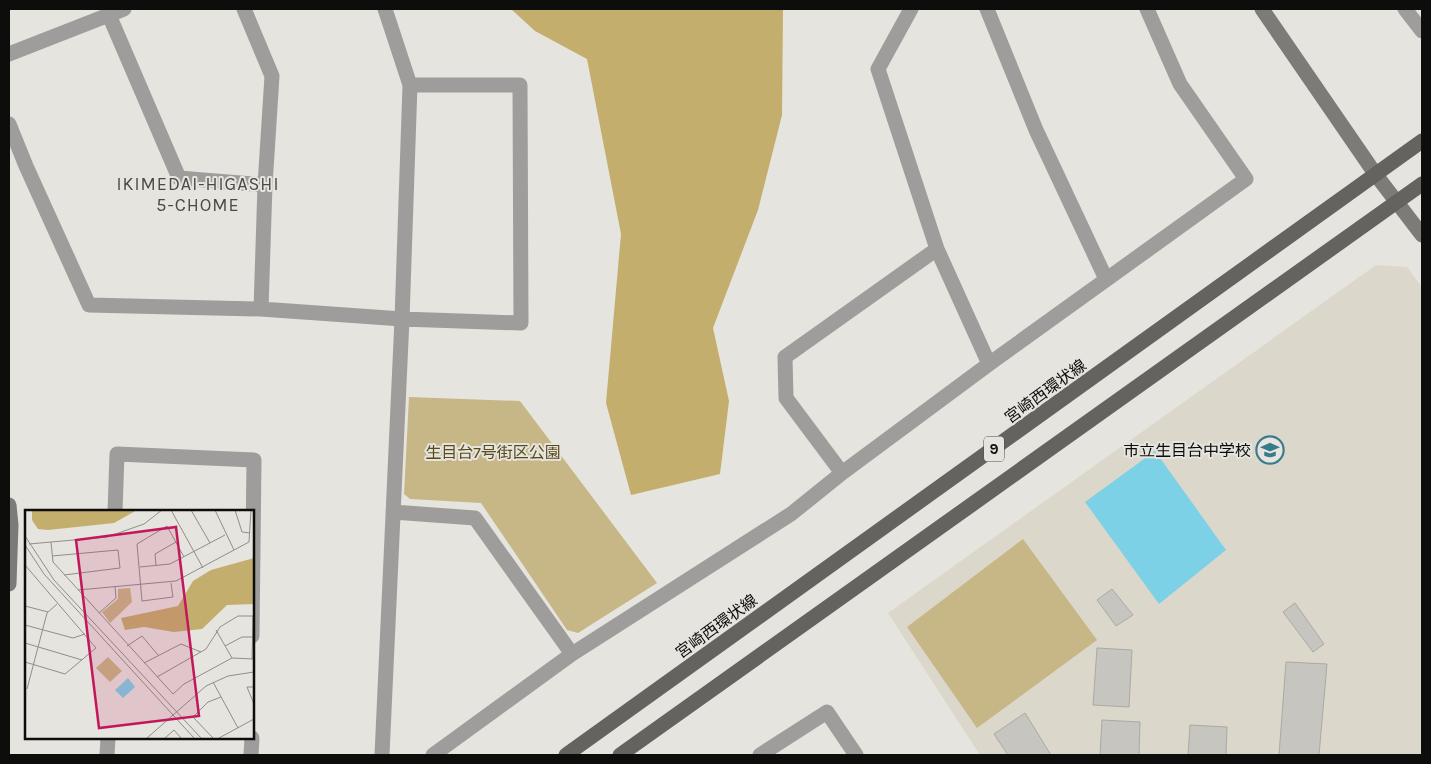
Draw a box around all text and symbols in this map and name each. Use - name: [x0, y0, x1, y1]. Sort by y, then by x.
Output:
- district label: IKIMEDAI-HIGASHI 5-CHOME: [117, 173, 279, 216]
- street label: 宮崎西環状線: [1001, 356, 1090, 427]
- school or university icon: 市立生目台中学校: [1255, 435, 1285, 465]
- road number: 9: [984, 436, 1004, 462]
- place label: 市立生目台中学校: [1123, 441, 1251, 460]
- park label: 生目台7号街区公園: [425, 443, 561, 462]
- inset map: [25, 510, 254, 739]
- street label: 宮崎西環状線: [672, 591, 761, 662]

